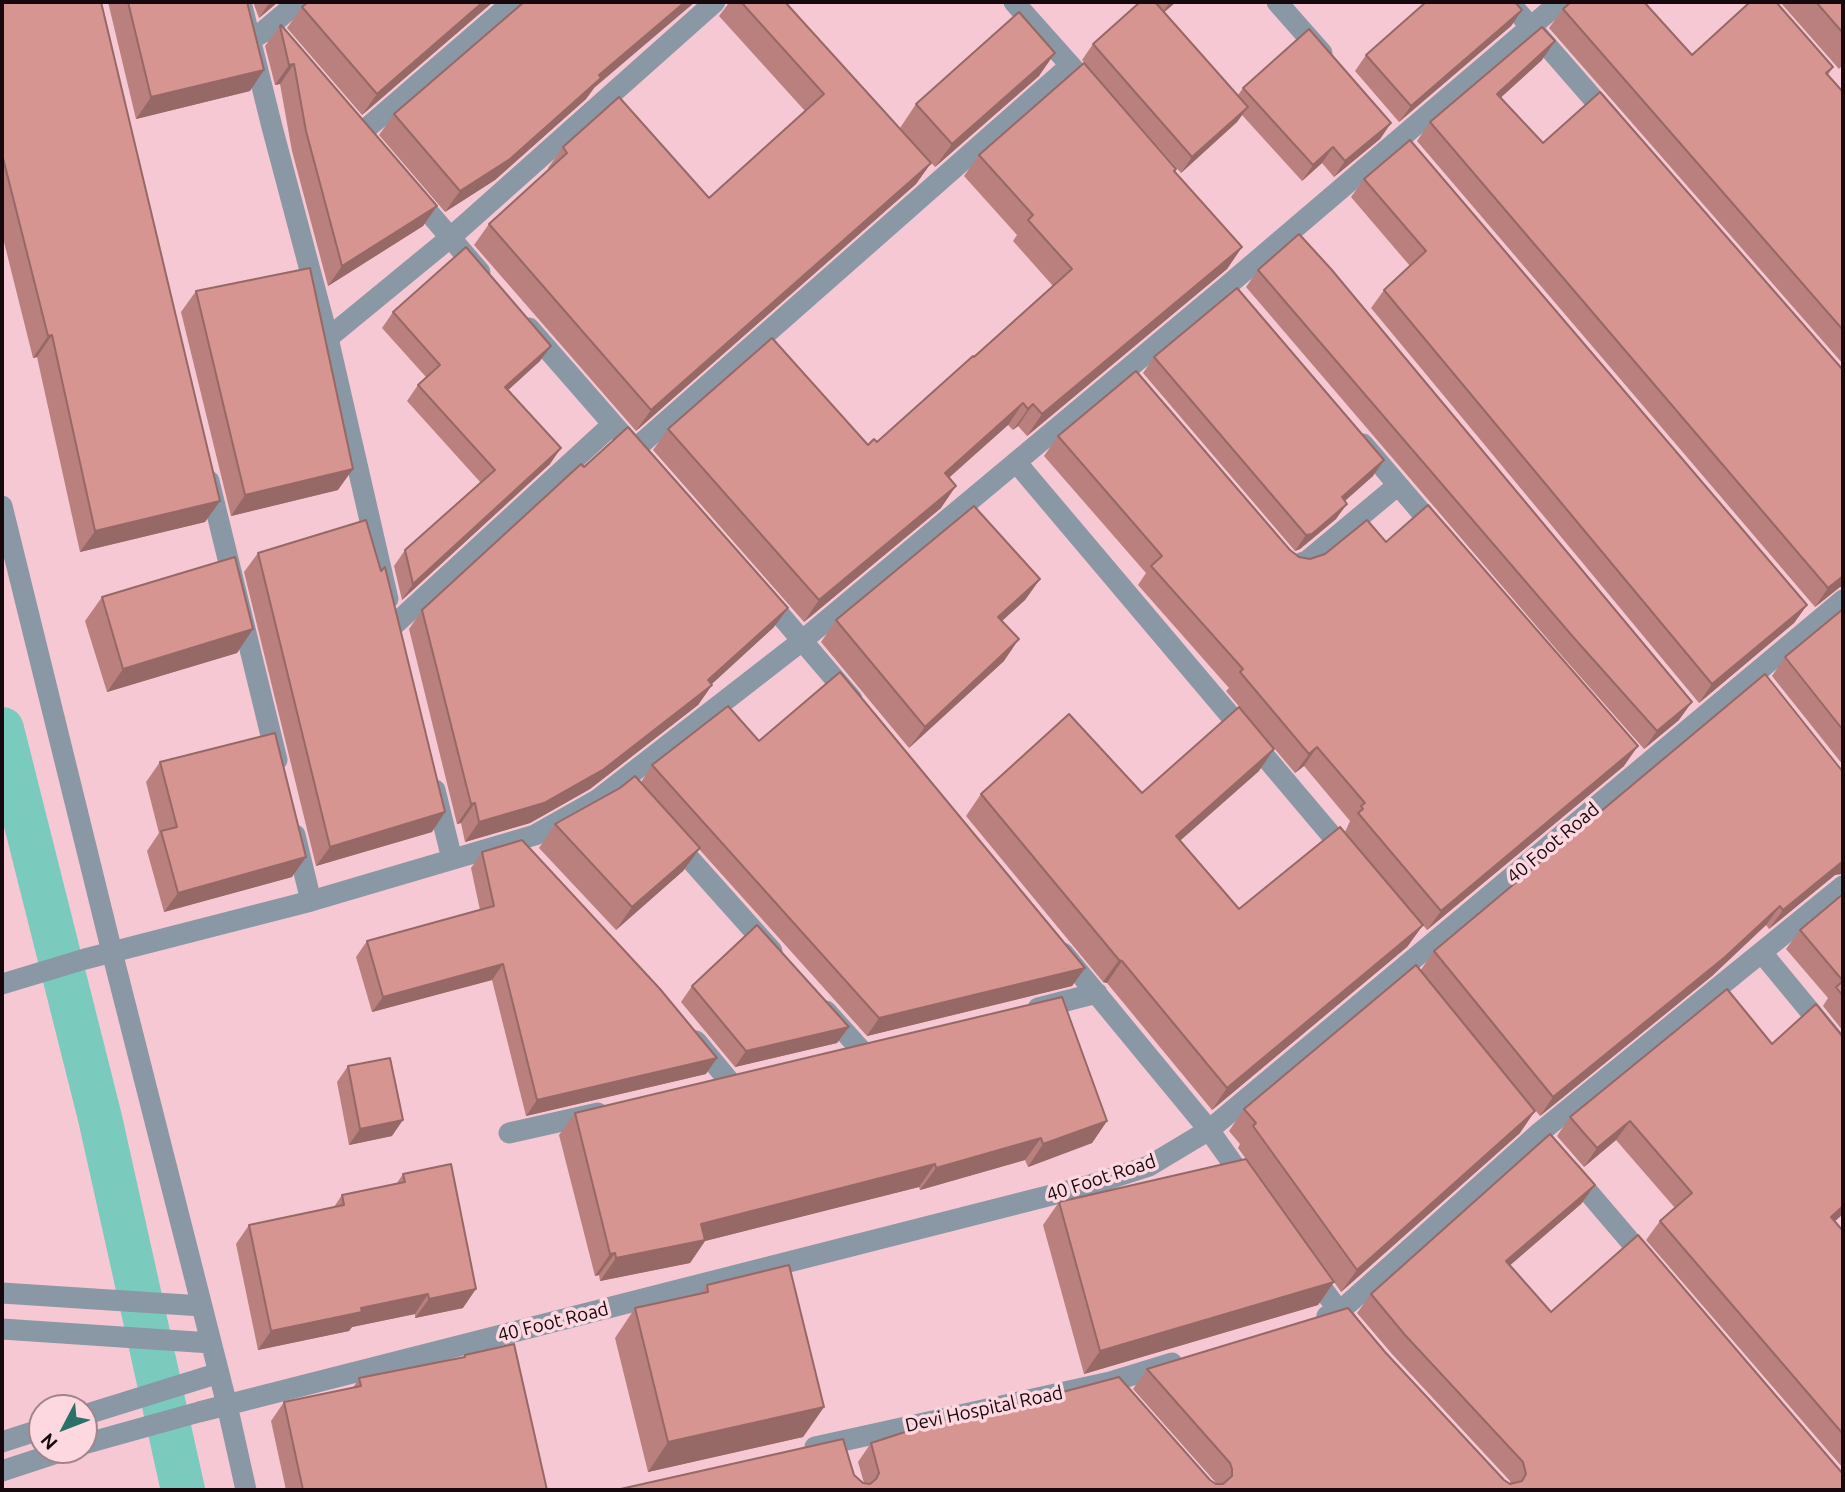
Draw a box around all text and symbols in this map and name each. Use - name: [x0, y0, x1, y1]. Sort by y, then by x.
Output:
- street label: 40 Foot Road: [1502, 798, 1604, 888]
- street label: 40 Foot Road: [1043, 1150, 1159, 1206]
- street label: 40 Foot Road: [495, 1297, 611, 1347]
- street label: Devi Hospital Road: [903, 1381, 1065, 1437]
- north arrow: [28, 1394, 98, 1464]
- text: N: [36, 1429, 62, 1454]

